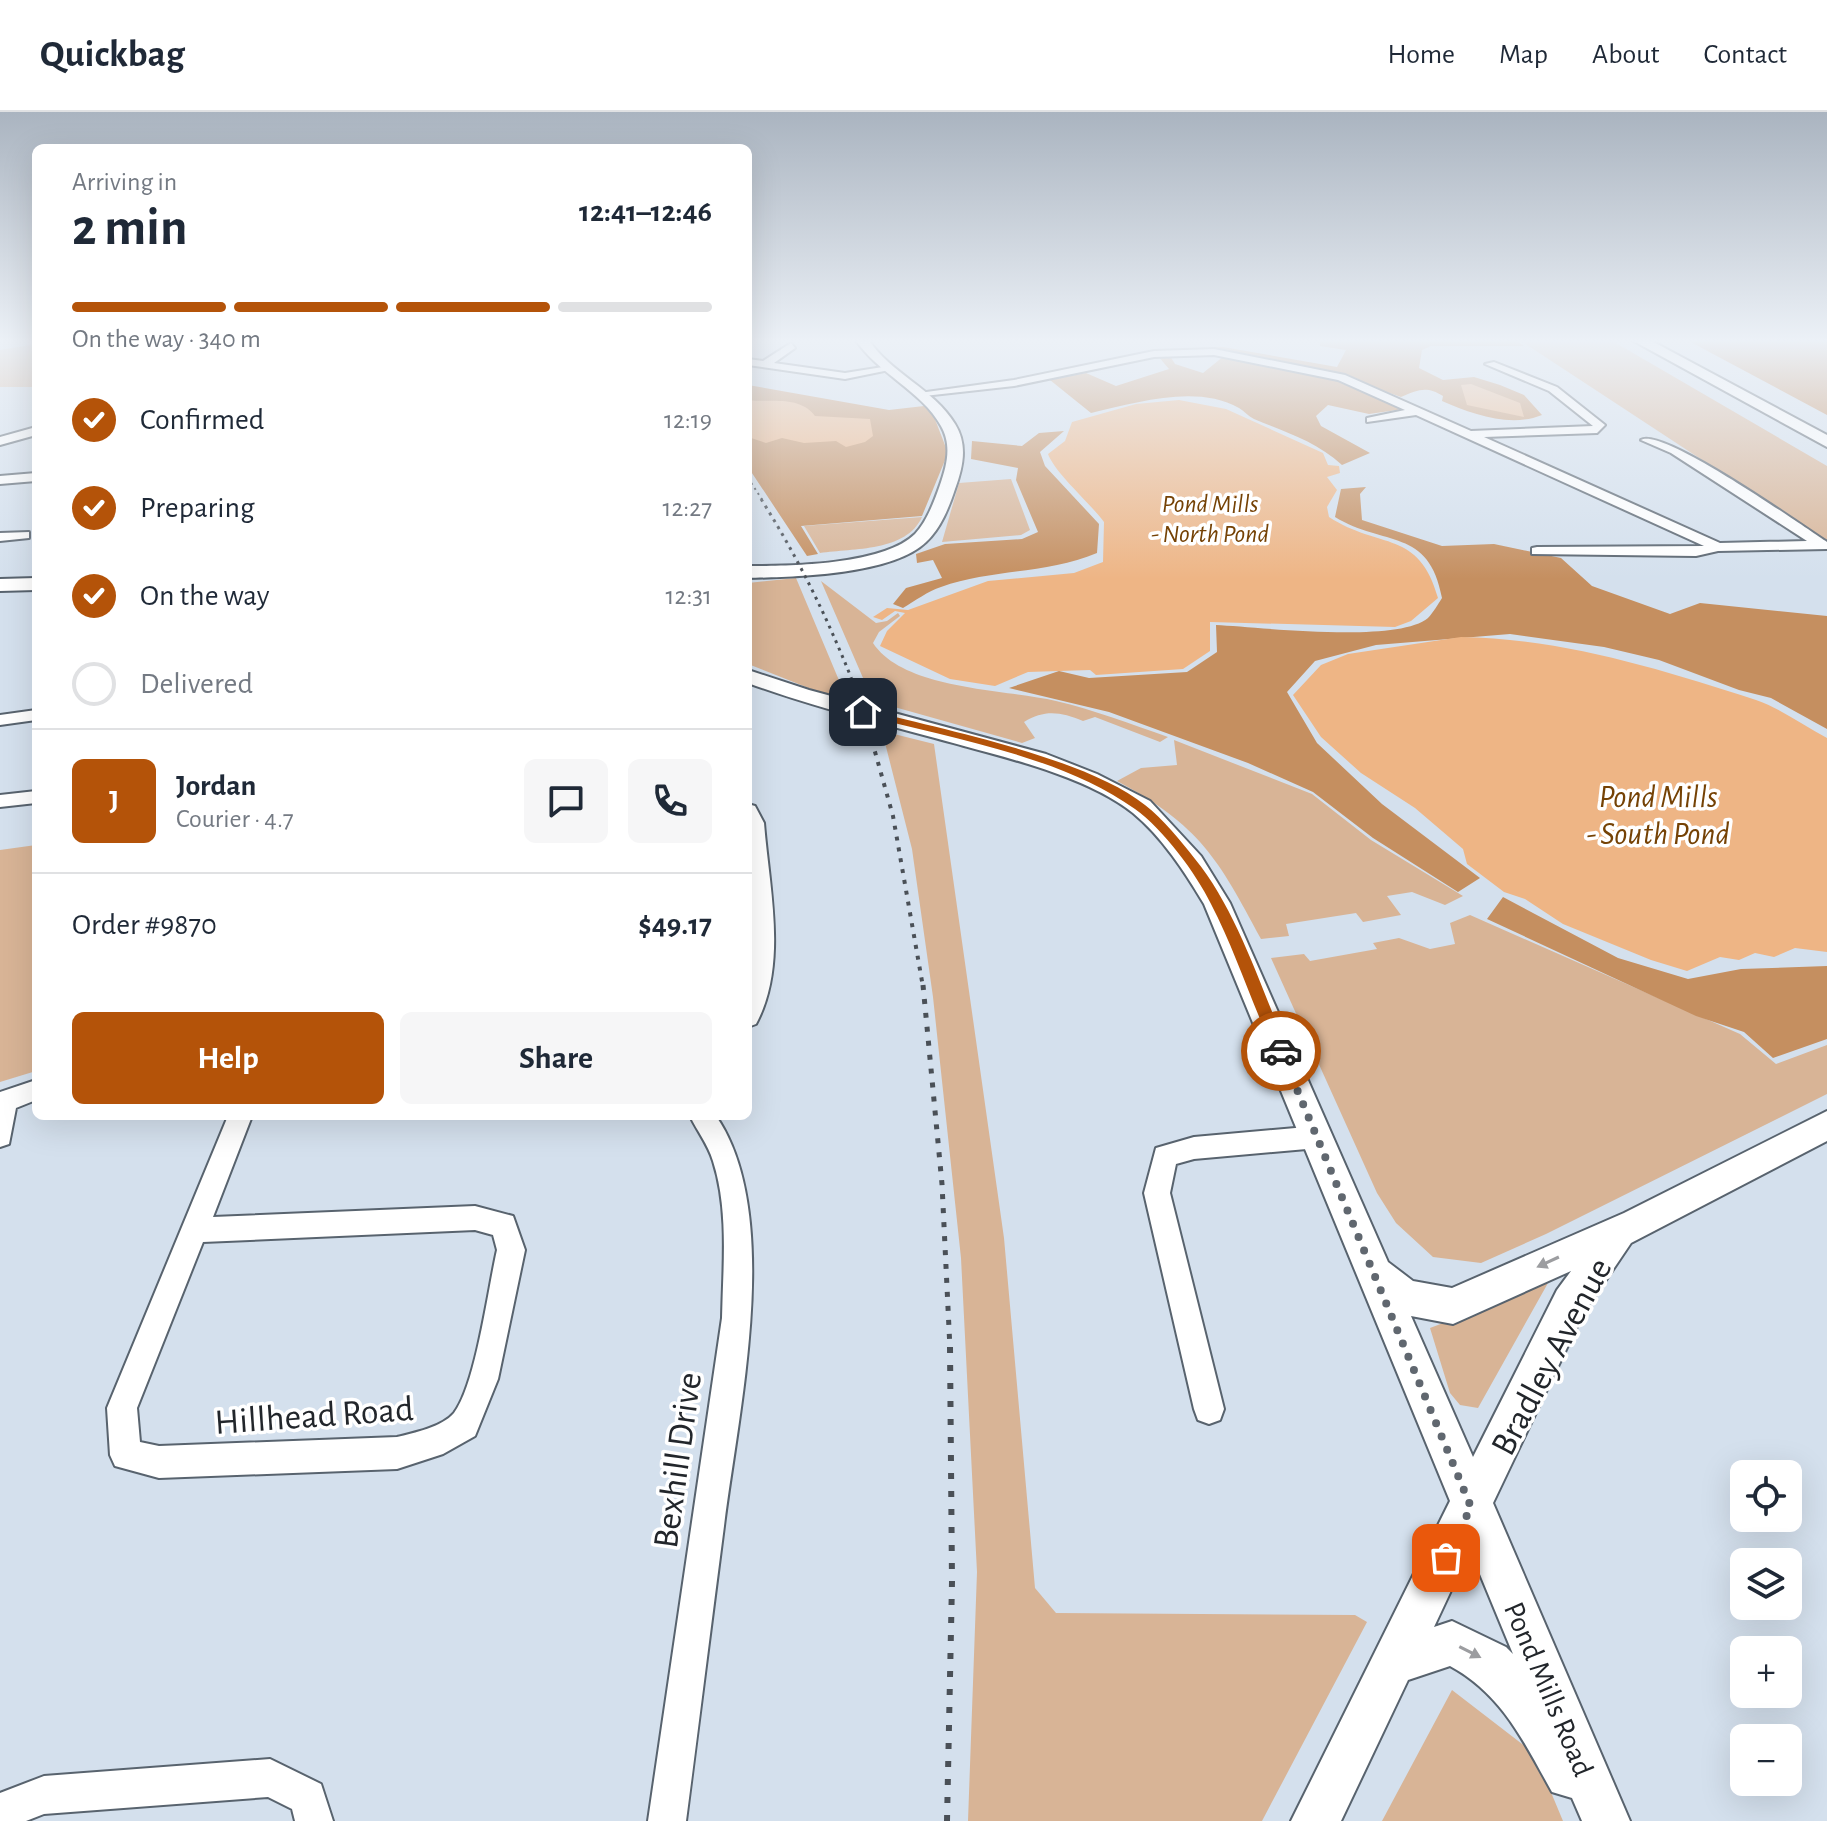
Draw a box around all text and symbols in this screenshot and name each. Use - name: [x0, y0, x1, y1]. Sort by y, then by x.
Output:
- text: Quickbag: [40, 36, 185, 74]
- text: Home: [1388, 41, 1455, 69]
- text: Map: [1499, 41, 1548, 69]
- text: About: [1592, 41, 1660, 69]
- text: Contact: [1704, 41, 1787, 69]
- text: Arriving in: [72, 169, 177, 195]
- text: 12:41–12:46: [579, 197, 712, 227]
- text: 2 min: [72, 202, 187, 254]
- text: On the way · 340 m: [72, 326, 261, 352]
- icon: check: [72, 398, 116, 442]
- text: Confirmed: [140, 405, 264, 435]
- text: 12:19: [664, 407, 712, 433]
- icon: check: [72, 486, 116, 530]
- water label: Pond Mills - North Pond: [1151, 491, 1269, 547]
- text: Preparing: [140, 493, 255, 523]
- text: 12:27: [663, 495, 712, 521]
- icon: check: [72, 574, 116, 618]
- text: On the way: [140, 581, 269, 611]
- text: 12:31: [666, 583, 712, 609]
- text: Delivered: [140, 669, 253, 699]
- pin: [829, 678, 897, 746]
- icon: home: [841, 690, 885, 734]
- button: chat: [524, 759, 608, 843]
- button: phone: [628, 759, 712, 843]
- text: Jordan: [176, 771, 256, 801]
- water label: Pond Mills - South Pond: [1586, 781, 1730, 850]
- text: J: [109, 786, 119, 816]
- text: Courier · 4.7: [176, 806, 294, 832]
- text: Order #9870: [72, 910, 217, 940]
- text: $49.17: [638, 910, 712, 940]
- courier: [1241, 1011, 1321, 1091]
- button: Help: [72, 1012, 384, 1104]
- button: Share: [400, 1012, 712, 1104]
- icon: car: [1259, 1029, 1303, 1073]
- street label: Bradley Avenue: [1485, 1253, 1619, 1461]
- one-way arrow: [1536, 1256, 1559, 1269]
- street label: Bexhill Drive: [648, 1370, 708, 1551]
- street label: Hillhead Road: [214, 1391, 415, 1441]
- map controls: [1730, 1460, 1802, 1796]
- button: locate: [1730, 1460, 1802, 1532]
- pin: [1412, 1524, 1480, 1592]
- icon: bag: [1424, 1536, 1468, 1580]
- button: layers: [1730, 1548, 1802, 1620]
- street label: Pond Mills Road: [1498, 1598, 1598, 1781]
- button: +: [1730, 1636, 1802, 1708]
- one-way arrow: [1458, 1646, 1481, 1659]
- button: −: [1730, 1724, 1802, 1796]

